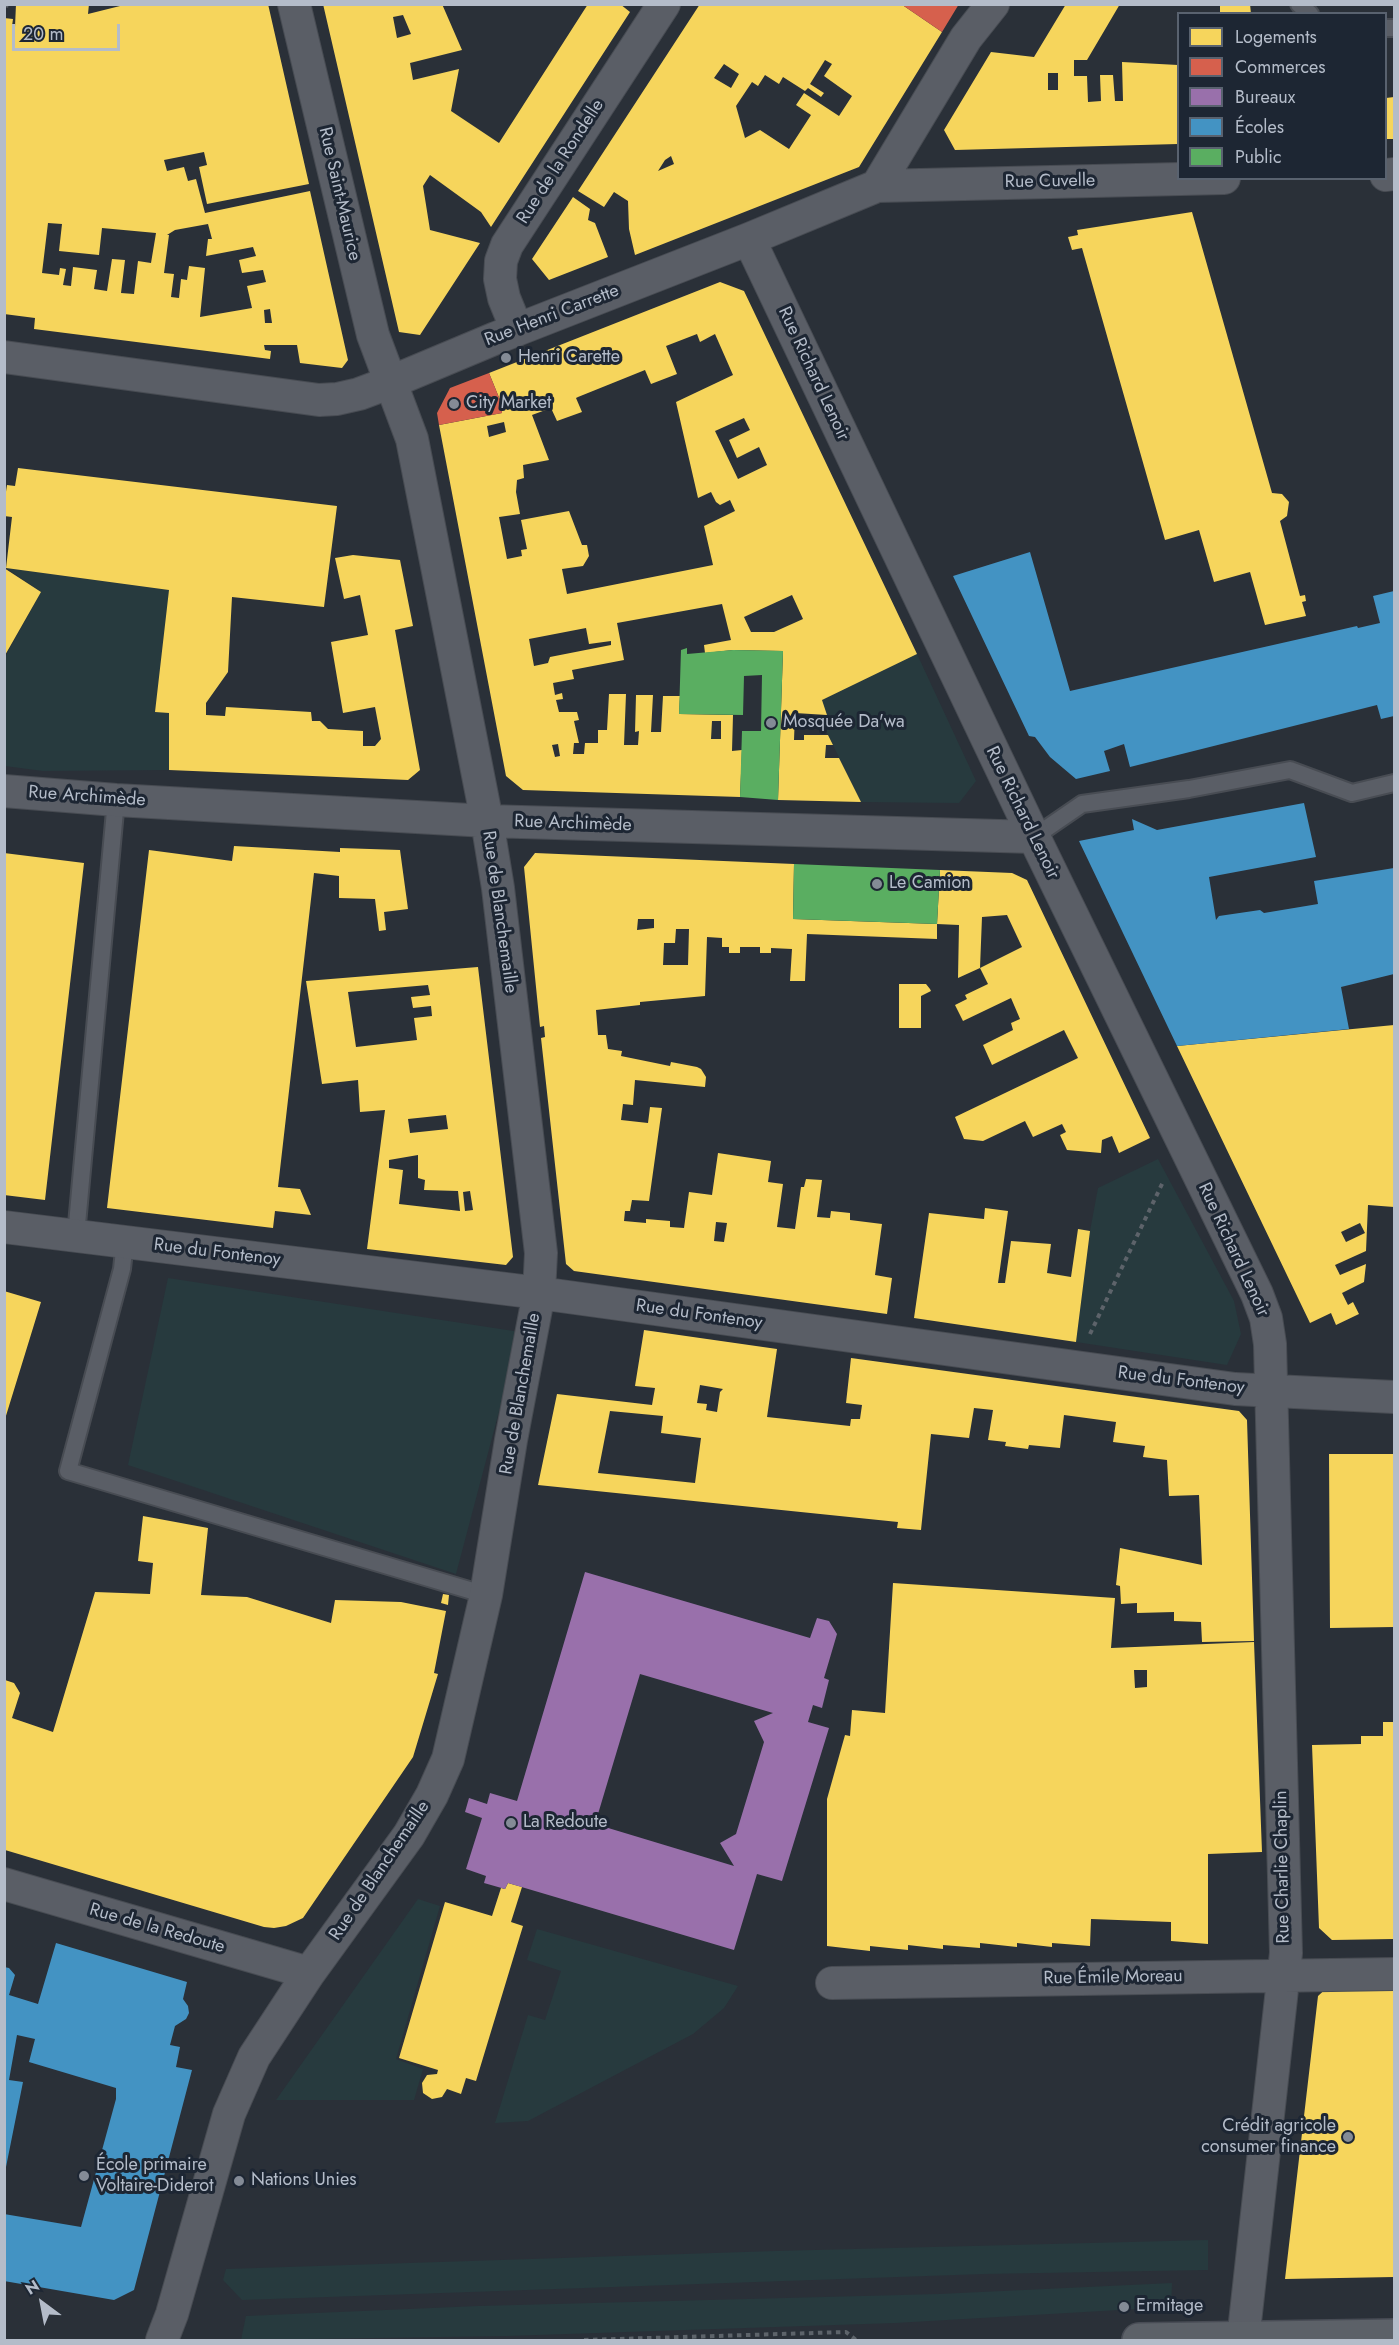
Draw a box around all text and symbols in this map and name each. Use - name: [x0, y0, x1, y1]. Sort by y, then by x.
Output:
- scale bar: [15, 12, 123, 50]
- legend: [1177, 12, 1387, 180]
- text: 20 m: [23, 21, 63, 47]
- text: Logements: [1235, 24, 1317, 50]
- text: Commerces: [1235, 54, 1326, 80]
- text: Bureaux: [1235, 84, 1295, 110]
- street label: Rue de la Rondelle: [513, 96, 609, 228]
- text: Écoles: [1235, 114, 1284, 140]
- street label: Rue Saint-Maurice: [313, 125, 365, 263]
- text: Public: [1235, 144, 1282, 170]
- street label: Rue Cuvelle: [1005, 170, 1095, 194]
- street label: Rue Henri Carrette: [482, 280, 622, 352]
- street label: Rue Richard Lenoir: [773, 304, 853, 444]
- place label: Henri Carette: [518, 347, 620, 369]
- marker: Henri Carette: [499, 351, 513, 365]
- place label: City Market: [466, 393, 551, 415]
- marker: City Market: [447, 397, 461, 411]
- place label: Mosquée Da'wa: [783, 712, 905, 734]
- marker: Mosquée Da'wa: [764, 716, 778, 730]
- street label: Rue Richard Lenoir: [981, 743, 1063, 883]
- street label: Rue Archimède: [28, 782, 146, 812]
- street label: Rue Archimède: [514, 811, 632, 837]
- street label: Rue de Blanchemaille: [477, 829, 521, 995]
- place label: Le Camion: [889, 873, 971, 895]
- marker: Le Camion: [870, 877, 884, 891]
- street label: Rue Richard Lenoir: [1193, 1180, 1273, 1320]
- street label: Rue du Fontenoy: [152, 1235, 282, 1271]
- street label: Rue du Fontenoy: [634, 1295, 764, 1335]
- street label: Rue de Blanchemaille: [496, 1312, 546, 1476]
- street label: Rue du Fontenoy: [1116, 1363, 1246, 1399]
- street label: Rue Charlie Chaplin: [1271, 1790, 1295, 1944]
- street label: Rue de Blanchemaille: [325, 1797, 435, 1945]
- place label: La Redoute: [523, 1812, 608, 1834]
- marker: La Redoute: [504, 1816, 518, 1830]
- street label: Rue de la Redoute: [87, 1899, 227, 1959]
- street label: Rue Émile Moreau: [1043, 1966, 1183, 1990]
- place label: Crédit agricole consumer finance: [1201, 2116, 1336, 2158]
- marker: Crédit agricole consumer finance: [1341, 2130, 1355, 2144]
- place label: École primaire Voltaire-Diderot: [96, 2155, 214, 2198]
- marker: École primaire Voltaire-Diderot: [77, 2169, 91, 2183]
- place label: Nations Unies: [251, 2170, 356, 2192]
- marker: Nations Unies: [232, 2174, 246, 2188]
- north arrow: [12, 2273, 72, 2333]
- text: N: [21, 2274, 44, 2300]
- place label: Ermitage: [1136, 2296, 1203, 2318]
- marker: Ermitage: [1117, 2300, 1131, 2314]

